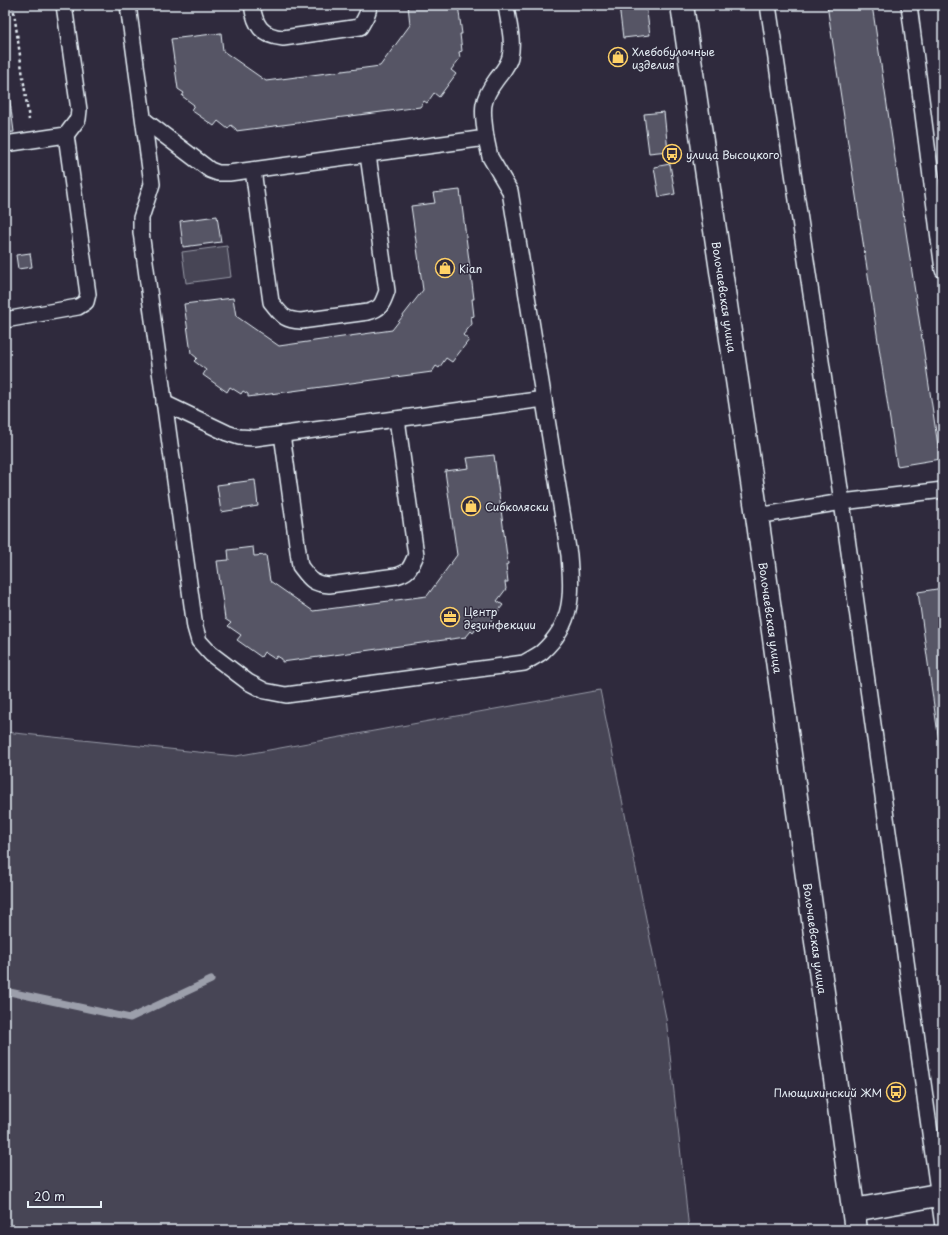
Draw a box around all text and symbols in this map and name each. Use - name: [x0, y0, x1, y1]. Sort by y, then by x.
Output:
- place label: Хлебобулочные изделия: [632, 43, 715, 73]
- shop icon: Хлебобулочные изделия: [607, 46, 629, 68]
- bus stop icon: улица Высоцкого: [661, 143, 683, 165]
- place label: улица Высоцкого: [686, 146, 780, 163]
- street label: Волочаевская улица: [708, 240, 741, 354]
- shop icon: Kian: [434, 257, 456, 279]
- place label: Kian: [459, 260, 482, 277]
- shop icon: Сибколяски: [460, 495, 482, 517]
- place label: Сибколяски: [485, 498, 549, 515]
- street label: Волочаевская улица: [755, 561, 787, 674]
- place label: Центр дезинфекции: [464, 603, 536, 633]
- office icon: Центр дезинфекции: [439, 606, 461, 628]
- street label: Волочаевская улица: [799, 882, 832, 995]
- bus stop icon: Плющихинский ЖМ: [885, 1081, 907, 1103]
- place label: Плющихинский ЖМ: [774, 1084, 882, 1101]
- scale bar: [28, 1183, 101, 1209]
- text: 20 m: [34, 1187, 65, 1205]

